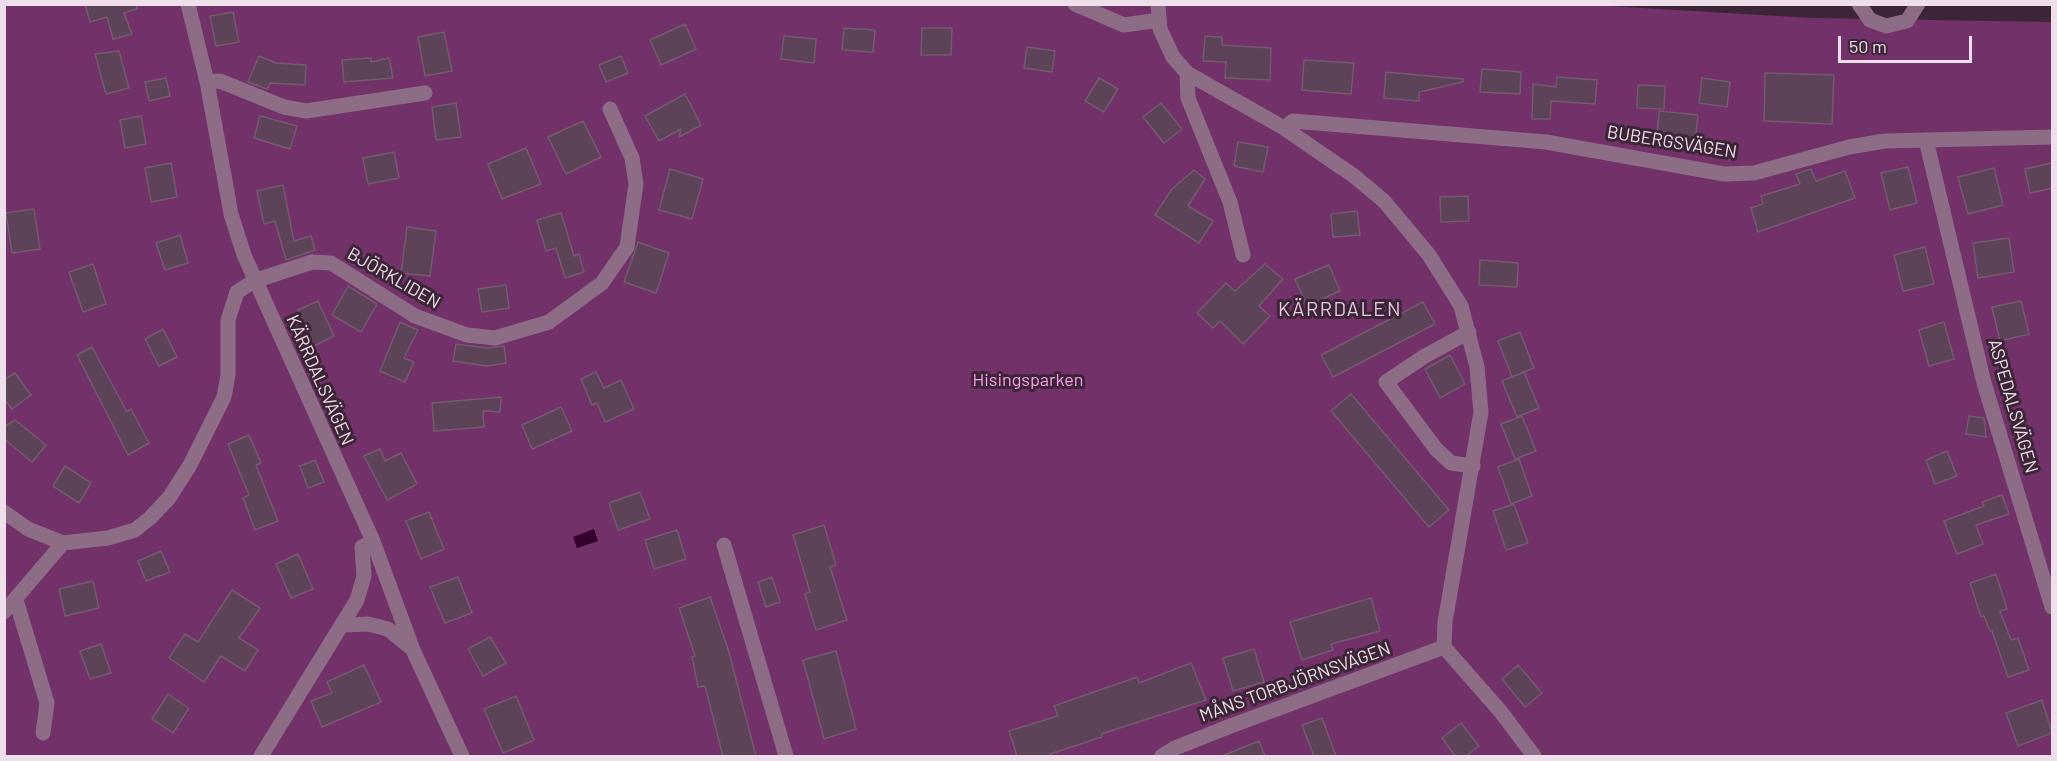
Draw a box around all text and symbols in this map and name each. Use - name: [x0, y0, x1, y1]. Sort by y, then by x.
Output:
- scale bar: [1841, 24, 1974, 62]
- text: 50 m: [1849, 35, 1887, 57]
- street label: BUBERGSVÄGEN: [1605, 121, 1739, 163]
- street label: BJÖRKLIDEN: [344, 243, 444, 313]
- district label: KÄRRDALEN: [1278, 297, 1402, 321]
- street label: KÄRRDALSVÄGEN: [282, 311, 358, 449]
- street label: ASPEDALSVÄGEN: [1984, 337, 2042, 475]
- park label: Hisingsparken: [972, 369, 1084, 391]
- street label: MÅNS TORBJÖRNSVÄGEN: [1197, 637, 1393, 727]

